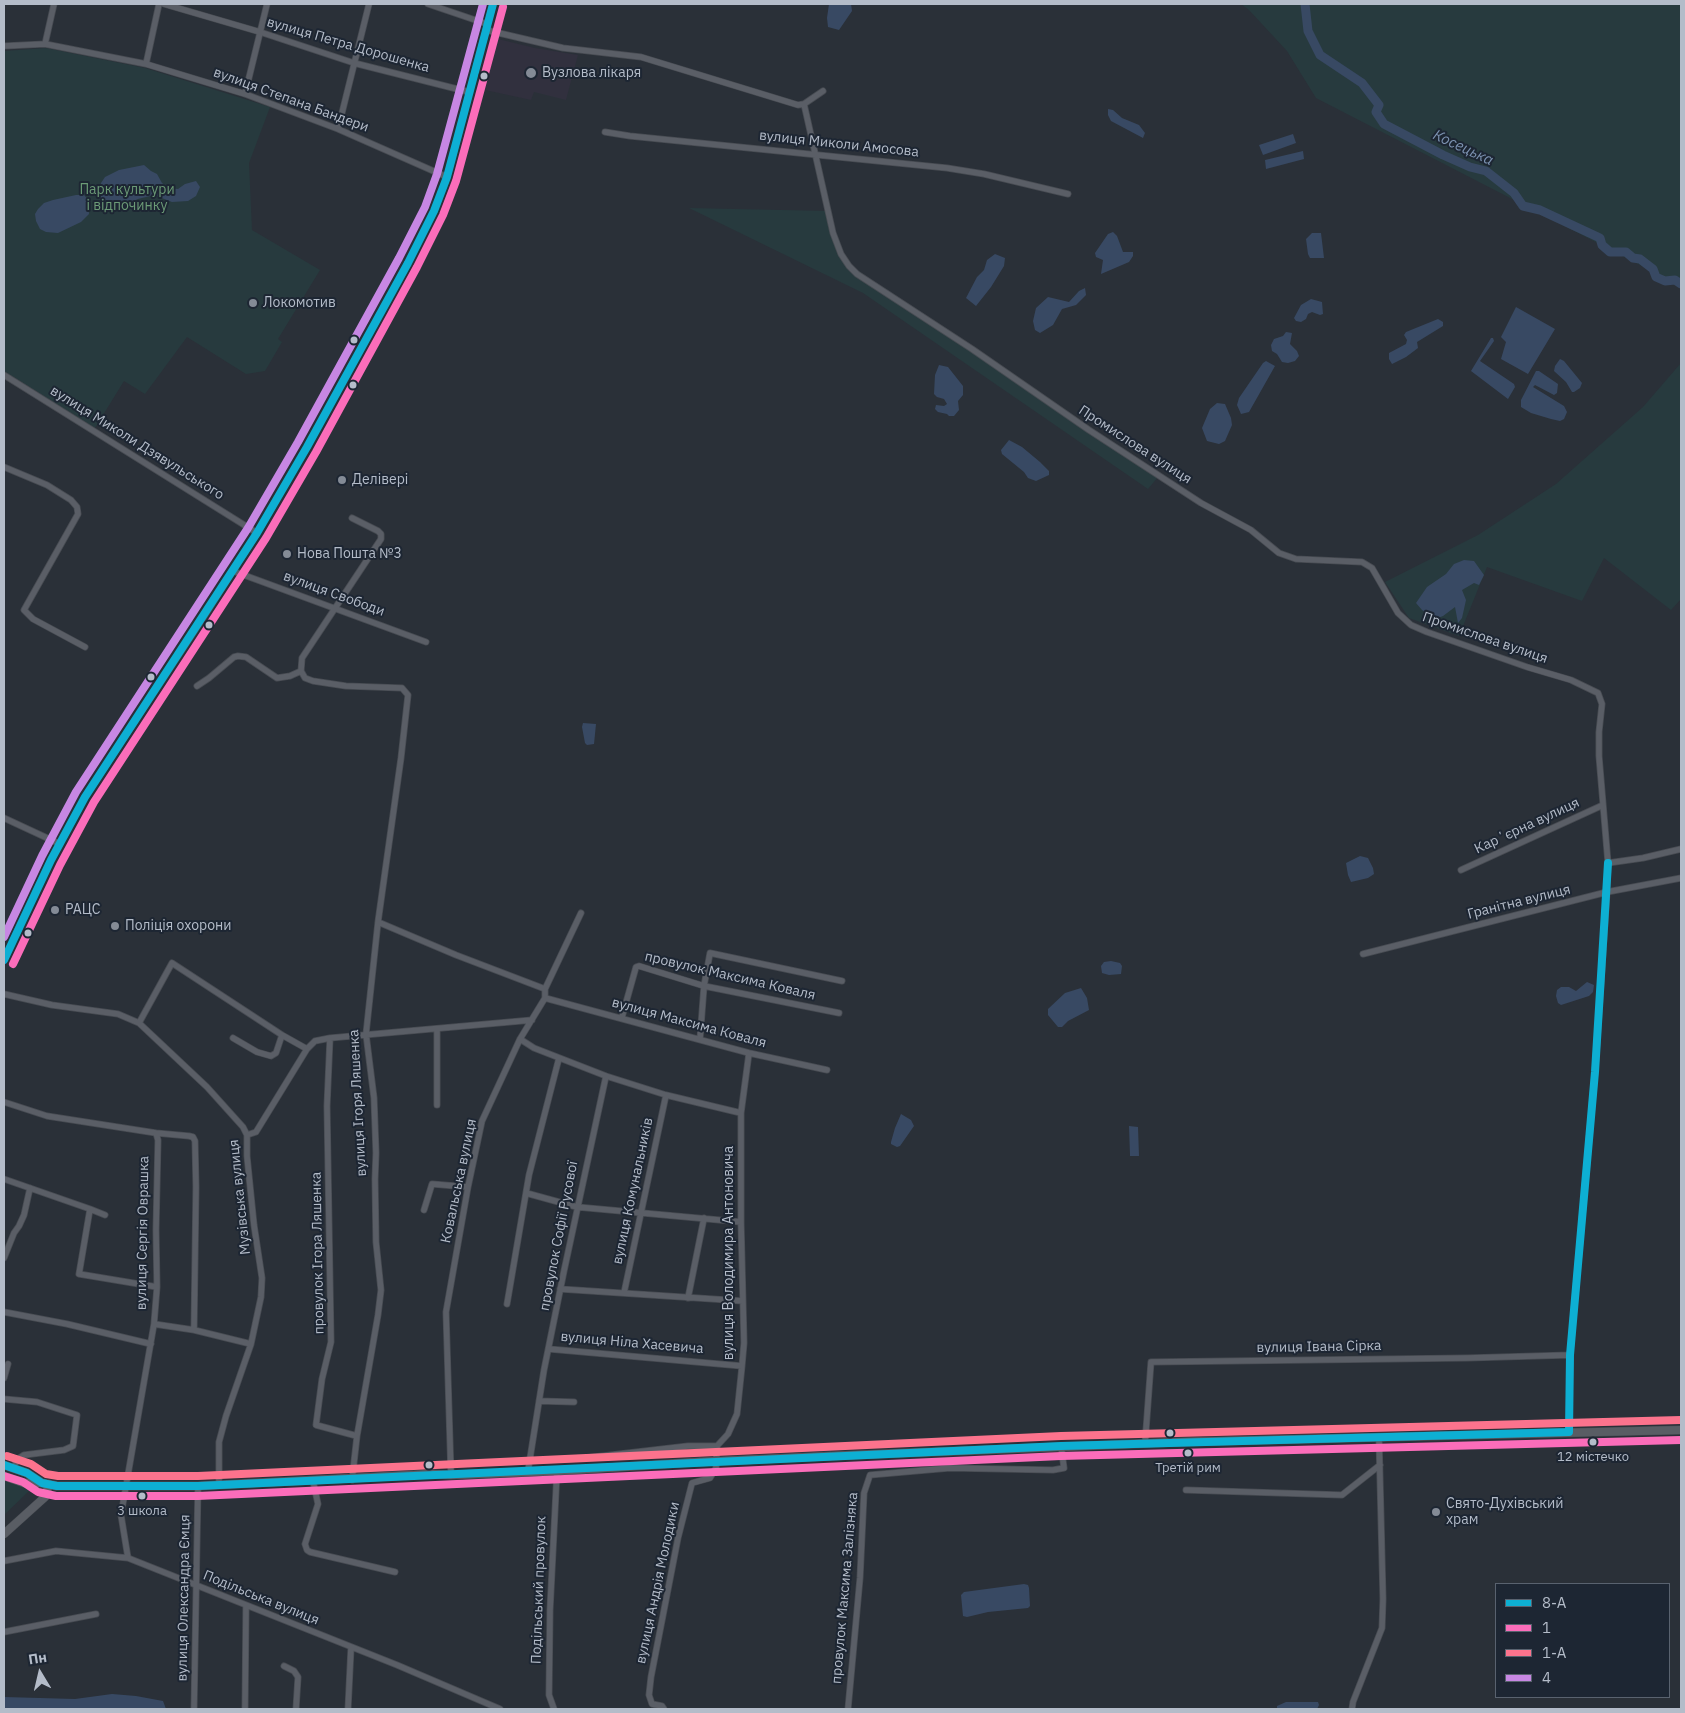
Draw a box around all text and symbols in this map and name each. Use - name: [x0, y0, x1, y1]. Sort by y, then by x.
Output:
- street label: вулиця Петра Дорошенка: [265, 14, 431, 76]
- street label: вулиця Степана Бандери: [211, 64, 371, 136]
- place label: Вузлова лікаря: [542, 65, 641, 81]
- marker: Вузлова лікаря: [524, 66, 538, 80]
- unlabelled marker: [479, 71, 489, 81]
- water label: Косецька: [1430, 126, 1496, 170]
- street label: вулиця Миколи Амосова: [758, 127, 920, 161]
- park label: Парк культури і відпочинку: [79, 182, 175, 214]
- place label: Локомотив: [263, 295, 336, 311]
- marker: Локомотив: [247, 297, 259, 309]
- unlabelled marker: [349, 335, 359, 345]
- unlabelled marker: [348, 380, 358, 390]
- street label: вулиця Миколи Дзявульського: [47, 382, 227, 504]
- street label: Промислова вулиця: [1075, 402, 1195, 488]
- place label: Делівері: [352, 472, 408, 488]
- marker: Делівері: [336, 474, 348, 486]
- place label: Нова Пошта №3: [297, 546, 402, 562]
- marker: Нова Пошта №3: [281, 548, 293, 560]
- street label: вулиця Свободи: [281, 568, 387, 620]
- street label: Промислова вулиця: [1420, 609, 1550, 667]
- unlabelled marker: [204, 620, 214, 630]
- unlabelled marker: [146, 672, 156, 682]
- street label: Карʼєрна вулиця: [1472, 794, 1582, 858]
- street label: Гранітна вулиця: [1466, 881, 1572, 923]
- place label: РАЦС: [65, 902, 100, 918]
- marker: РАЦС: [49, 904, 61, 916]
- place label: Поліція охорони: [125, 918, 231, 934]
- marker: Поліція охорони: [109, 920, 121, 932]
- unlabelled marker: [23, 928, 33, 938]
- street label: провулок Максима Коваля: [643, 948, 817, 1004]
- street label: вулиця Максима Коваля: [610, 994, 768, 1052]
- street label: вулиця Ігоря Ляшенка: [346, 1029, 370, 1177]
- street label: вулиця Комунальників: [609, 1116, 657, 1266]
- street label: Ковальська вулиця: [438, 1117, 480, 1245]
- street label: Музівська вулиця: [226, 1139, 254, 1255]
- street label: вулиця Володимира Антоновича: [721, 1146, 737, 1360]
- street label: вулиця Сергія Оврашка: [133, 1156, 153, 1310]
- street label: провулок Софії Русової: [536, 1160, 582, 1312]
- street label: провулок Ігора Ляшенка: [308, 1172, 328, 1334]
- street label: вулиця Ніла Хасевича: [560, 1328, 704, 1358]
- street label: вулиця Івана Сірка: [1256, 1338, 1382, 1356]
- unlabelled marker: [1165, 1428, 1175, 1438]
- marker: 12 містечко: [1588, 1437, 1598, 1447]
- marker: Третій рим: [1183, 1448, 1193, 1458]
- place label: 12 містечко: [1557, 1449, 1629, 1465]
- unlabelled marker: [424, 1460, 434, 1470]
- place label: Третій рим: [1155, 1460, 1221, 1476]
- marker: 3 школа: [137, 1491, 147, 1501]
- street label: провулок Максима Залізняка: [828, 1491, 862, 1685]
- place label: Свято-Духівський храм: [1446, 1496, 1564, 1528]
- street label: вулиця Андрія Молодики: [633, 1500, 683, 1666]
- place label: 3 школа: [117, 1503, 167, 1519]
- marker: Свято-Духівський храм: [1430, 1506, 1442, 1518]
- street label: вулиця Олександра Ємця: [174, 1514, 194, 1682]
- street label: Подільський провулок: [528, 1516, 550, 1664]
- street label: Подільська вулиця: [200, 1567, 322, 1629]
- legend: [1495, 1583, 1670, 1698]
- text: 8-А: [1542, 1593, 1566, 1612]
- text: 1: [1542, 1618, 1551, 1637]
- text: 1-А: [1542, 1643, 1566, 1662]
- north arrow: [15, 1648, 65, 1698]
- text: Пн: [27, 1648, 48, 1669]
- text: 4: [1542, 1668, 1551, 1687]

